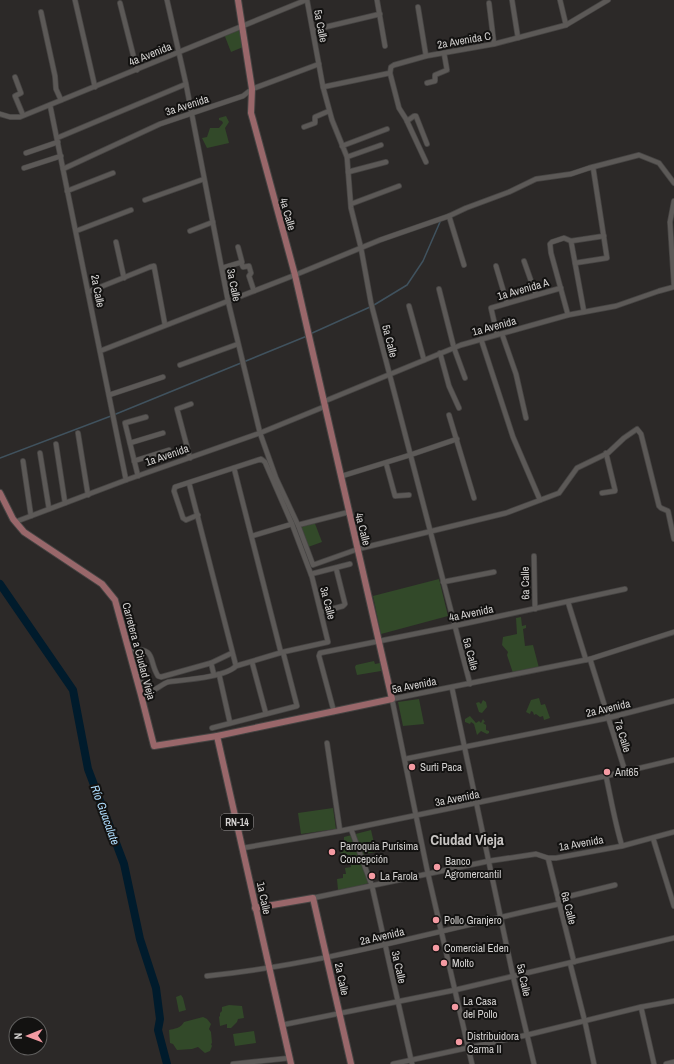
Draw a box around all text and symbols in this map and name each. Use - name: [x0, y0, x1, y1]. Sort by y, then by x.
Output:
- street label: 5a Calle: [311, 8, 331, 44]
- street label: 2a Avenida C: [436, 28, 492, 52]
- street label: 4a Avenida: [127, 39, 173, 69]
- street label: 3a Avenida: [163, 91, 211, 119]
- street label: 4a Calle: [277, 196, 299, 232]
- street label: 3a Calle: [224, 267, 244, 303]
- street label: 2a Calle: [88, 273, 108, 309]
- street label: 1a Avenida A: [496, 275, 551, 303]
- street label: 1a Avenida: [470, 313, 518, 339]
- street label: 5a Calle: [379, 323, 401, 359]
- street label: 1a Avenida: [143, 441, 191, 469]
- street label: 4a Calle: [352, 511, 374, 547]
- street label: 6a Calle: [518, 566, 532, 600]
- street label: 3a Calle: [317, 585, 339, 621]
- street label: Carretera a Ciudad Vieja: [119, 601, 159, 701]
- street label: 4a Avenida: [448, 601, 494, 625]
- street label: 5a Calle: [460, 636, 482, 672]
- street label: 5a Avenida: [391, 674, 437, 696]
- street label: 2a Avenida: [585, 696, 631, 720]
- street label: 7a Calle: [611, 718, 635, 754]
- place label: Surti Paca: [420, 760, 462, 774]
- marker: Surti Paca: [407, 762, 417, 772]
- place label: Ant65: [614, 765, 639, 779]
- marker: Ant65: [602, 767, 612, 777]
- water label: Río Guacalate: [87, 783, 123, 848]
- street label: 3a Avenida: [434, 787, 480, 809]
- road number: RN-14: [221, 814, 253, 830]
- district label: Ciudad Vieja: [430, 829, 504, 850]
- street label: 1a Avenida: [558, 832, 604, 854]
- place label: Parroquia Purísima Concepción: [340, 839, 418, 866]
- marker: Parroquia Purísima Concepción: [327, 847, 337, 857]
- place label: Banco Agromercantil: [444, 854, 501, 881]
- marker: Banco Agromercantil: [432, 862, 442, 872]
- place label: La Farola: [380, 869, 418, 883]
- marker: La Farola: [367, 871, 377, 881]
- street label: 1a Calle: [254, 880, 274, 916]
- street label: 6a Calle: [558, 890, 580, 926]
- place label: Pollo Granjero: [444, 913, 502, 927]
- marker: Pollo Granjero: [431, 915, 441, 925]
- street label: 2a Avenida: [359, 924, 405, 948]
- place label: Comercial Eden: [444, 941, 509, 955]
- marker: Comercial Eden: [431, 943, 441, 953]
- street label: 3a Calle: [388, 949, 410, 985]
- place label: Molto: [452, 956, 474, 970]
- marker: Molto: [439, 958, 449, 968]
- street label: 2a Calle: [332, 961, 352, 997]
- street label: 5a Calle: [514, 962, 534, 998]
- place label: La Casa del Pollo: [463, 994, 498, 1021]
- marker: La Casa del Pollo: [450, 1002, 460, 1012]
- north arrow: [8, 1016, 48, 1056]
- place label: Distribuidora Carma II: [467, 1029, 519, 1056]
- text: N: [11, 1033, 25, 1040]
- marker: Distribuidora Carma II: [454, 1037, 464, 1047]

